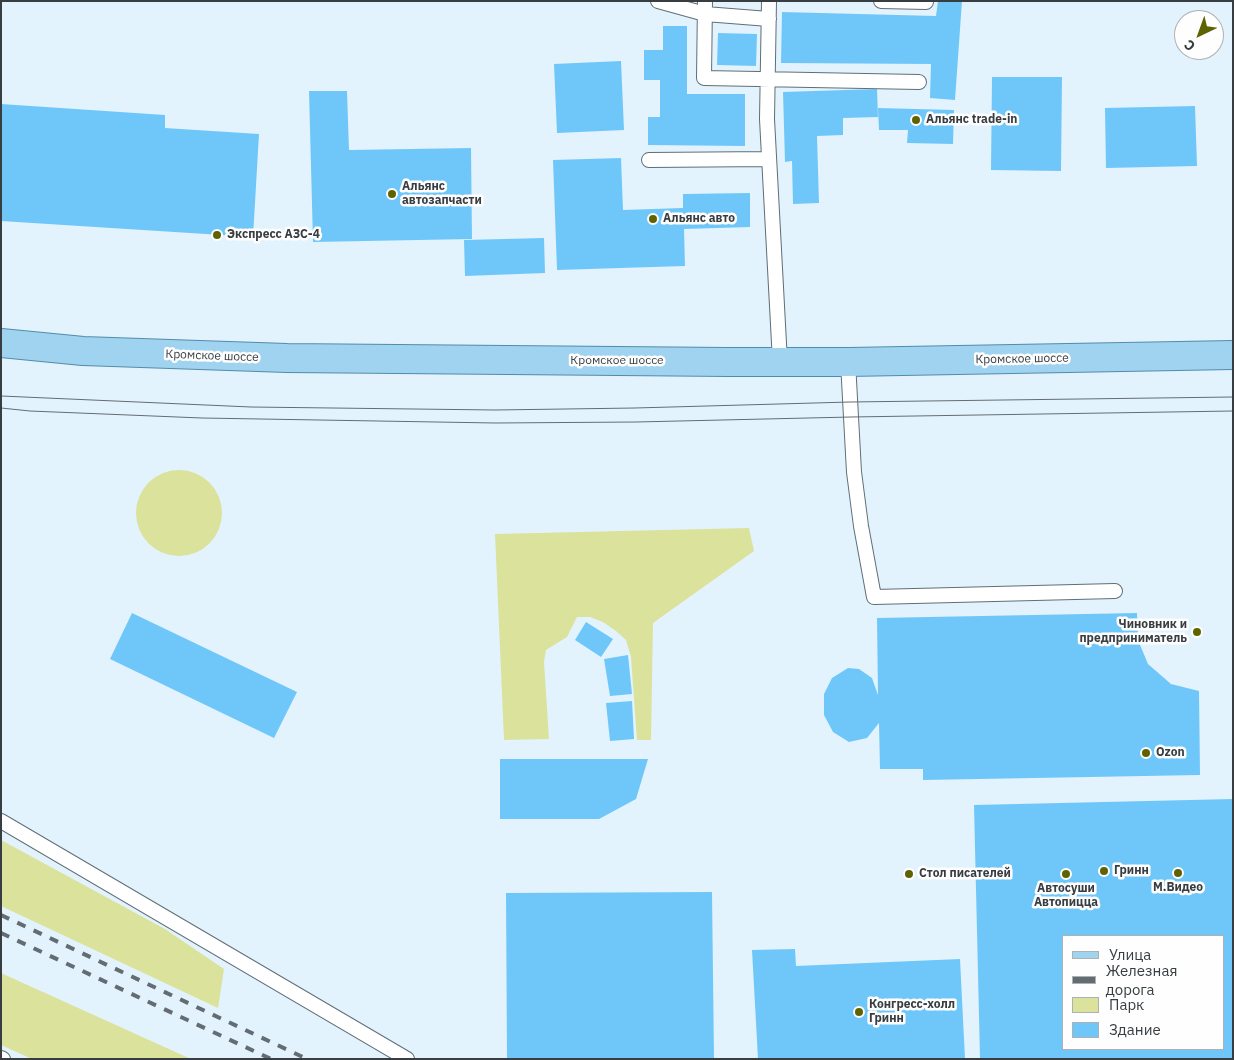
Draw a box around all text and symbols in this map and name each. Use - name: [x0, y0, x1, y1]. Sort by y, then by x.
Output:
- north arrow: [1174, 10, 1224, 60]
- text: С: [1180, 36, 1199, 55]
- place label: Альянс trade-in: [926, 113, 1017, 127]
- marker: Альянс trade-in: [910, 114, 922, 126]
- place label: Альянс автозапчасти: [402, 180, 482, 208]
- marker: Альянс автозапчасти: [386, 188, 398, 200]
- place label: Альянс авто: [663, 212, 735, 226]
- marker: Альянс авто: [647, 213, 659, 225]
- place label: Экспресс АЗС-4: [227, 228, 320, 242]
- marker: Экспресс АЗС-4: [211, 229, 223, 241]
- street label: Кромское шоссе: [165, 347, 259, 365]
- street label: Кромское шоссе: [975, 351, 1069, 367]
- street label: Кромское шоссе: [570, 354, 664, 368]
- place label: Чиновник и предприниматель: [1079, 618, 1187, 646]
- marker: Чиновник и предприниматель: [1191, 626, 1203, 638]
- place label: Ozon: [1156, 746, 1185, 760]
- marker: Ozon: [1140, 747, 1152, 759]
- place label: Гринн: [1114, 864, 1149, 878]
- marker: Гринн: [1098, 865, 1110, 877]
- place label: Стол писателей: [919, 867, 1011, 881]
- marker: М.Видео: [1172, 867, 1184, 879]
- marker: Стол писателей: [903, 868, 915, 880]
- marker: Автосуши Автопицца: [1060, 868, 1072, 880]
- place label: М.Видео: [1153, 881, 1203, 895]
- place label: Автосуши Автопицца: [1034, 882, 1098, 910]
- legend: [1062, 935, 1224, 1050]
- text: Улица: [1109, 945, 1151, 964]
- text: Железная дорога: [1106, 961, 1177, 999]
- text: Парк: [1109, 995, 1144, 1014]
- place label: Конгресс-холл Гринн: [869, 998, 955, 1026]
- marker: Конгресс-холл Гринн: [853, 1006, 865, 1018]
- text: Здание: [1109, 1020, 1161, 1039]

